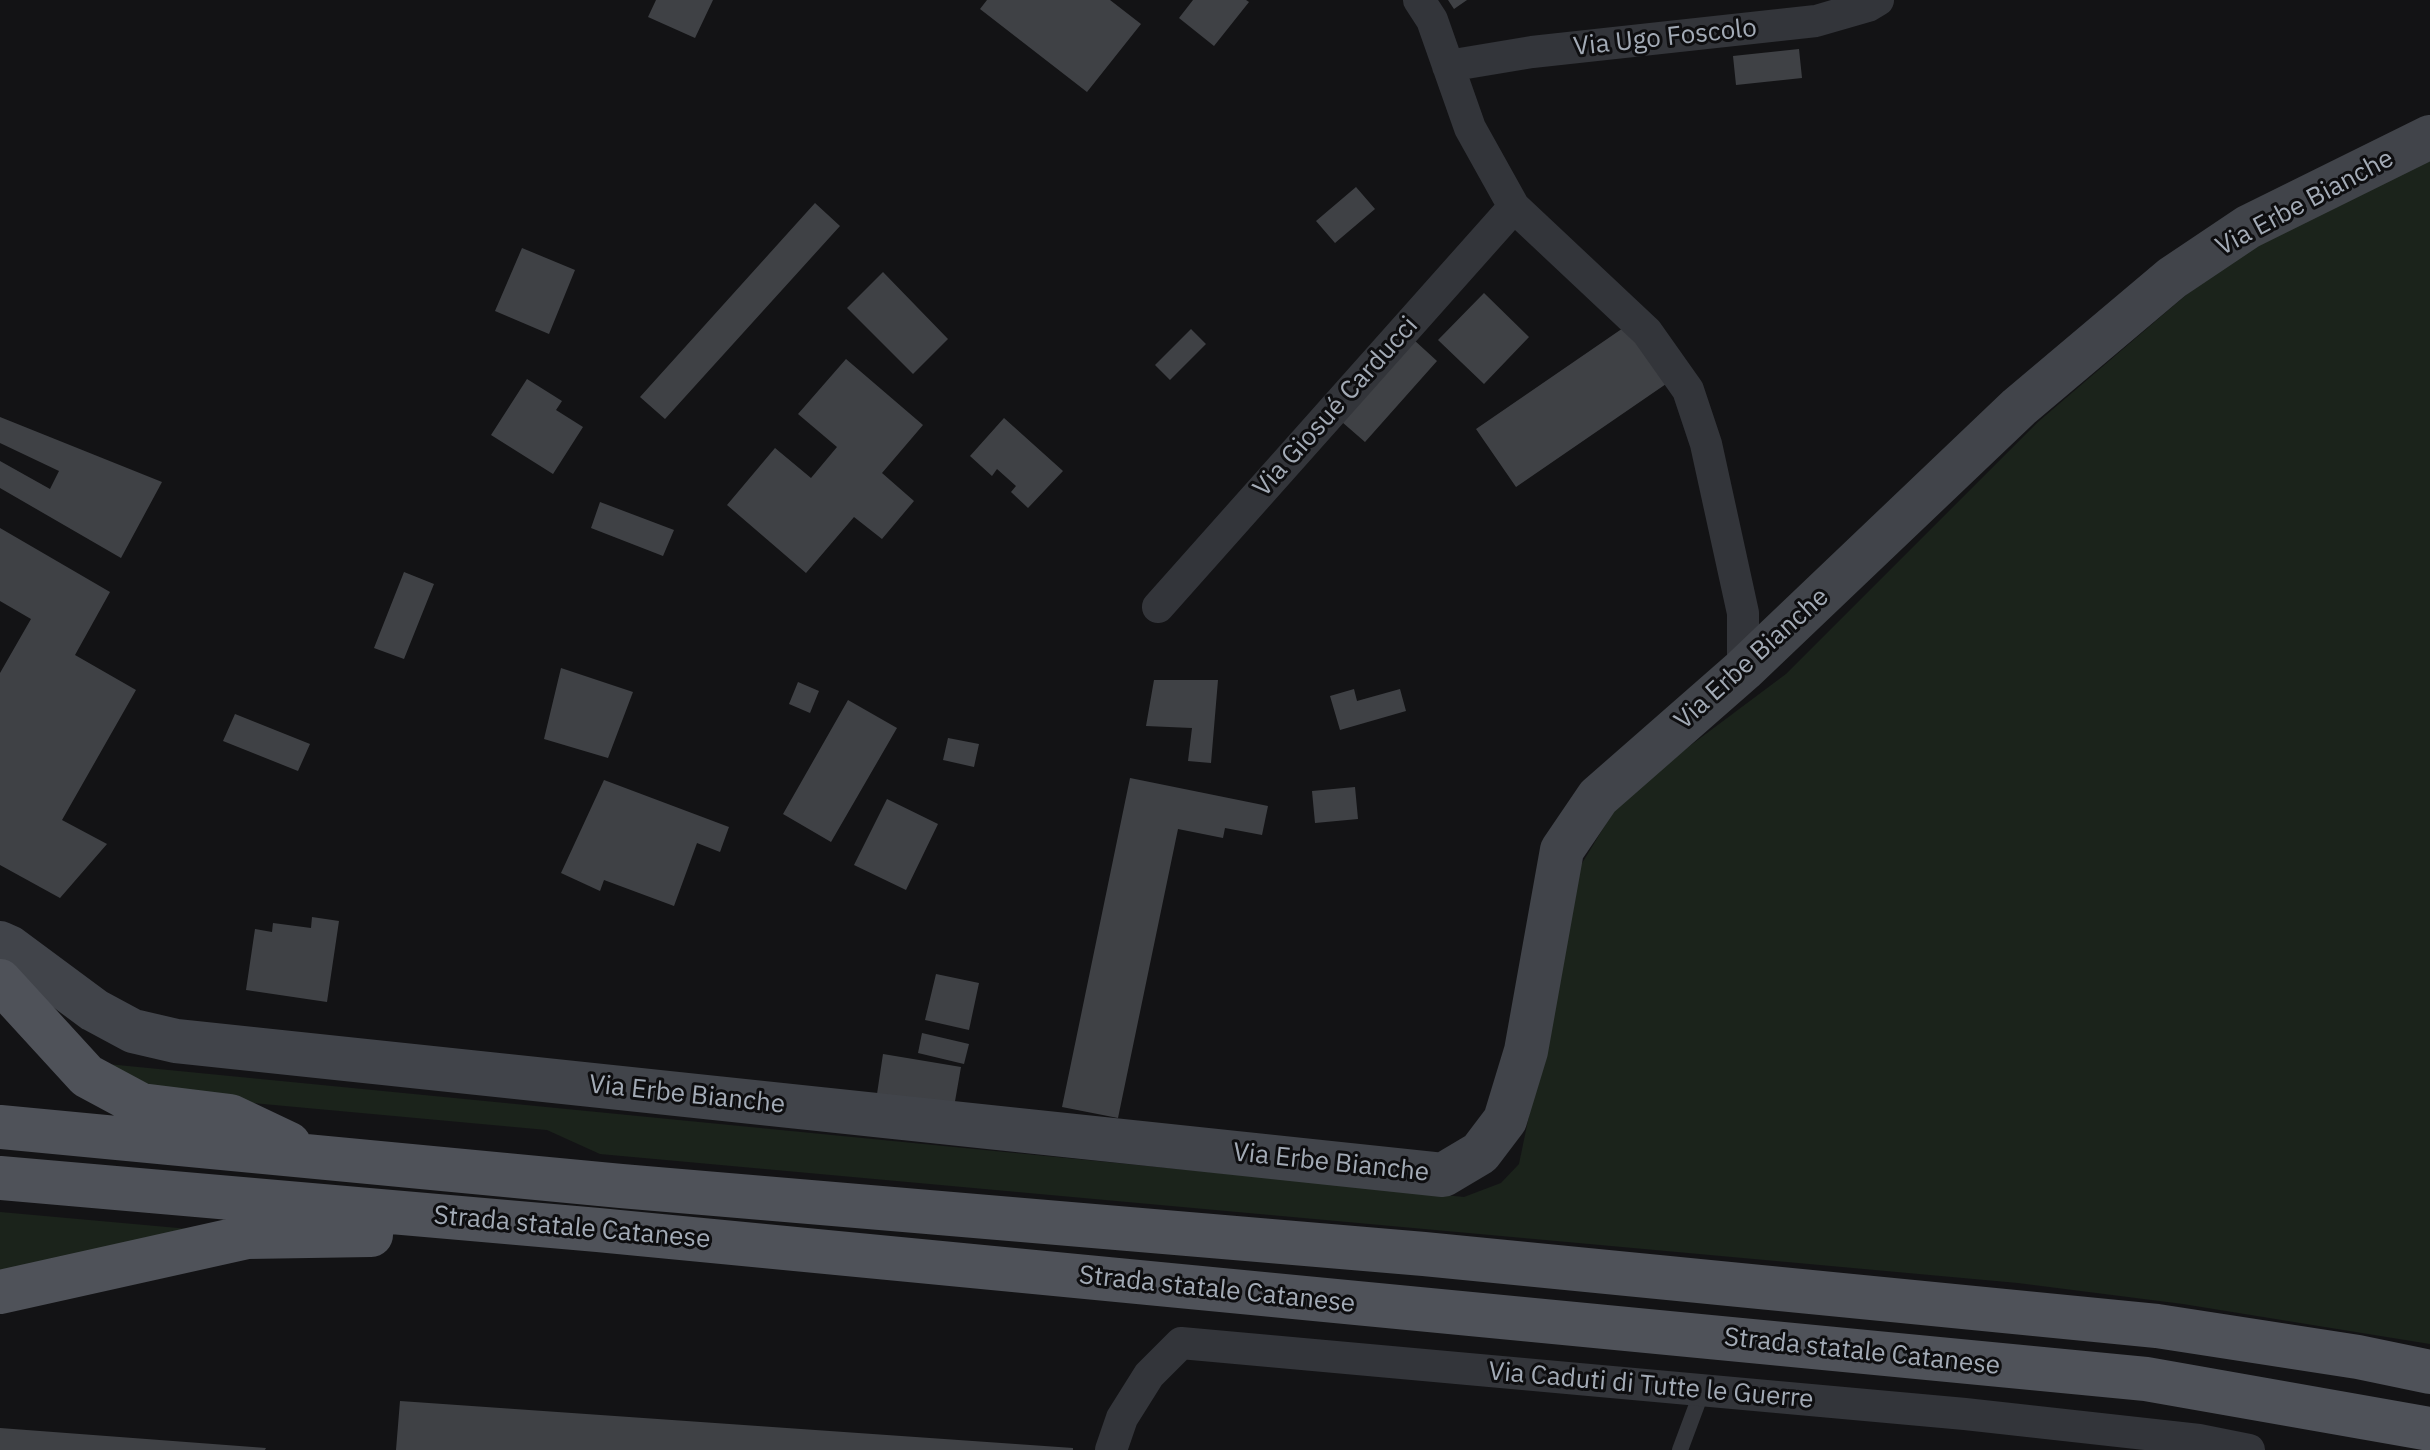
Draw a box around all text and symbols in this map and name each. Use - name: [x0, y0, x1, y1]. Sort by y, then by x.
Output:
- street label: Via Ugo Foscolo: [1572, 13, 1758, 63]
- street label: Via Erbe Bianche: [2211, 143, 2399, 263]
- street label: Via Giosué Carducci: [1247, 311, 1425, 503]
- street label: Via Erbe Bianche: [1668, 582, 1836, 736]
- street label: Via Erbe Bianche: [588, 1069, 786, 1121]
- street label: Via Erbe Bianche: [1232, 1137, 1430, 1189]
- street label: Strada statale Catanese: [432, 1200, 712, 1256]
- street label: Strada statale Catanese: [1077, 1260, 1357, 1320]
- street label: Strada statale Catanese: [1722, 1322, 2002, 1382]
- street label: Via Caduti di Tutte le Guerre: [1487, 1356, 1815, 1416]

